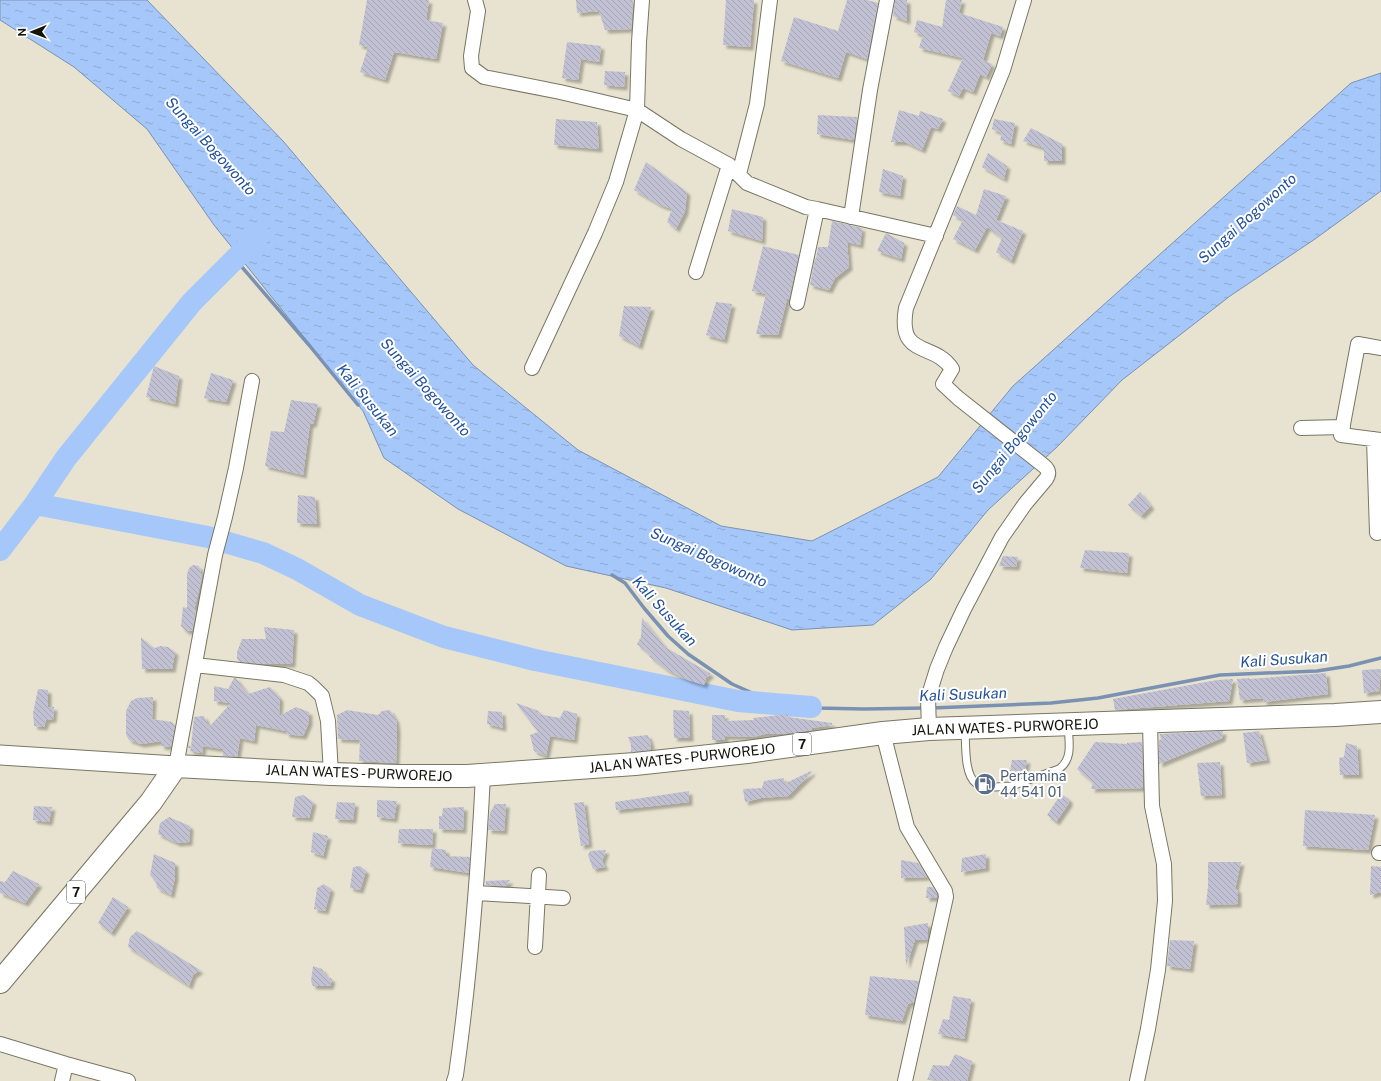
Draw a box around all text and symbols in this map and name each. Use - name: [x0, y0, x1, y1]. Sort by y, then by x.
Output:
- north arrow: [12, 12, 52, 52]
- text: N: [16, 28, 28, 37]
- water label: Sungai Bogowonto: [163, 94, 259, 198]
- water label: Sungai Bogowonto: [1195, 170, 1299, 266]
- water label: Sungai Bogowonto: [378, 335, 474, 439]
- water label: Kali Susukan: [334, 361, 402, 439]
- water label: Sungai Bogowonto: [968, 388, 1060, 496]
- water label: Sungai Bogowonto: [648, 524, 770, 590]
- water label: Kali Susukan: [629, 573, 701, 649]
- water label: Kali Susukan: [1240, 647, 1328, 671]
- water label: Kali Susukan: [919, 684, 1007, 704]
- street label: JALAN WATES - PURWOREJO: [911, 716, 1099, 738]
- road number: 7: [793, 733, 811, 755]
- street label: JALAN WATES - PURWOREJO: [588, 740, 776, 776]
- street label: JALAN WATES - PURWOREJO: [265, 762, 453, 784]
- place label: Pertamina 44 541 01: [1000, 768, 1067, 800]
- fuel station icon: Pertamina 44 541 01: [972, 771, 998, 797]
- road number: 7: [67, 881, 85, 903]

